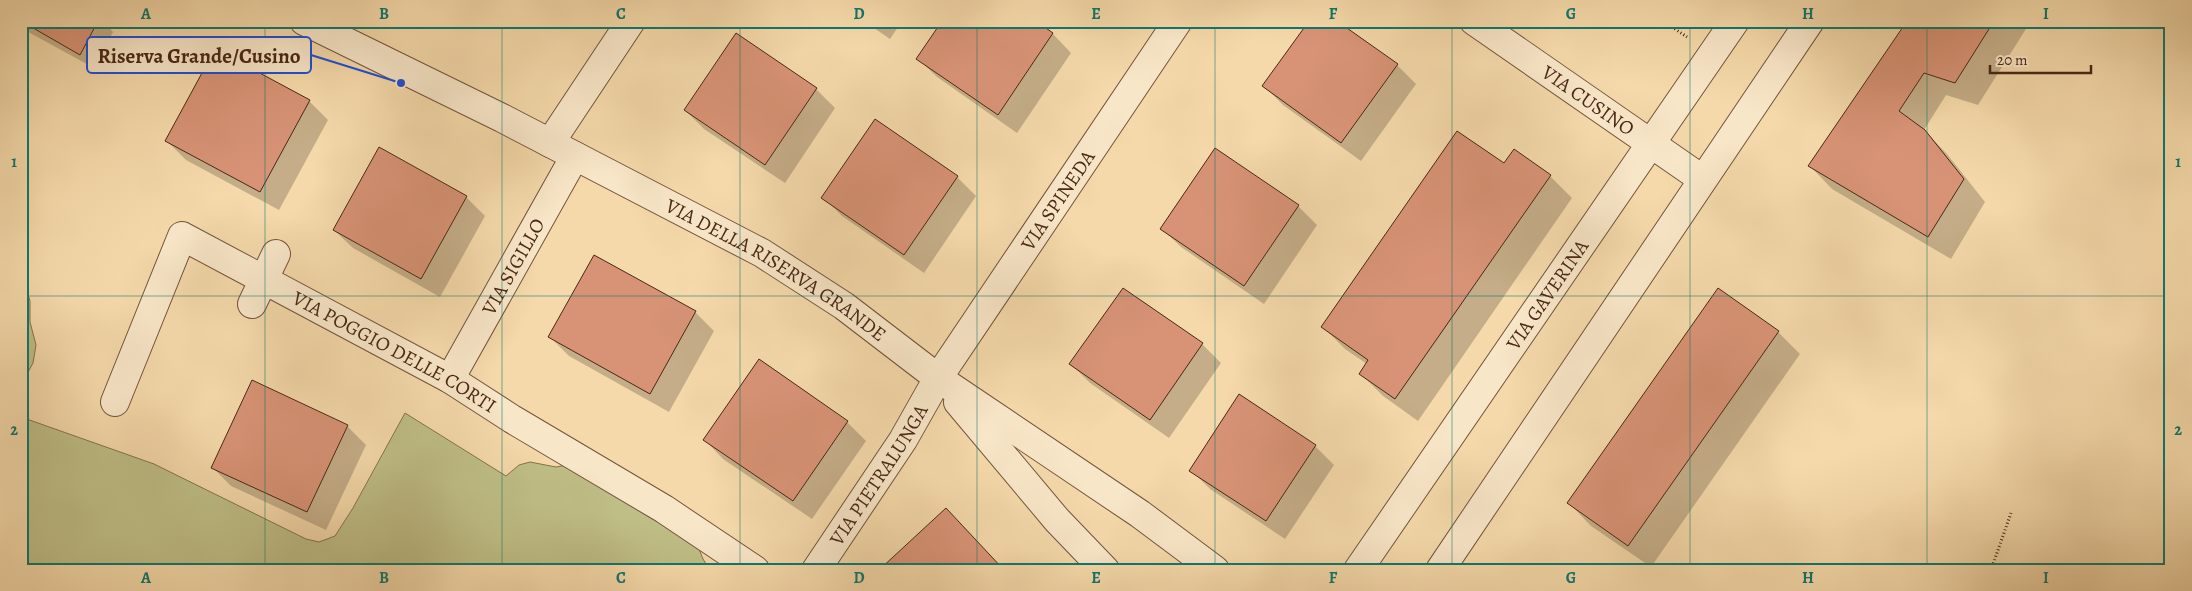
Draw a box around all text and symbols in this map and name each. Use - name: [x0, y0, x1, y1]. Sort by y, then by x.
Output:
- text: A: [140, 3, 152, 25]
- text: B: [379, 3, 389, 25]
- text: C: [616, 3, 626, 25]
- text: D: [853, 3, 865, 25]
- text: E: [1091, 3, 1101, 25]
- text: F: [1329, 3, 1338, 25]
- text: G: [1566, 3, 1576, 25]
- text: H: [1802, 3, 1814, 25]
- text: I: [2043, 3, 2049, 25]
- callout: Riserva Grande/Cusino: [87, 37, 311, 73]
- text: Riserva Grande/Cusino: [97, 42, 301, 70]
- scale bar: [1990, 42, 2091, 74]
- text: 20 m: [1997, 50, 2028, 70]
- street label: VIA CUSINO: [1536, 58, 1640, 142]
- street label: VIA SPINEDA: [1014, 144, 1101, 256]
- text: 1: [11, 151, 17, 173]
- text: 1: [2175, 151, 2181, 173]
- street label: VIA DELLA RISERVA GRANDE: [660, 191, 892, 347]
- street label: VIA SIGILLO: [475, 213, 551, 321]
- street label: VIA GAVERINA: [1499, 234, 1595, 356]
- street label: VIA POGGIO DELLE CORTI: [287, 284, 502, 419]
- street label: VIA PIETRALUNGA: [822, 399, 934, 551]
- text: 2: [10, 419, 18, 441]
- text: 2: [2174, 419, 2182, 441]
- text: A: [140, 567, 152, 589]
- text: B: [379, 567, 389, 589]
- text: C: [616, 567, 626, 589]
- text: D: [853, 567, 865, 589]
- text: E: [1091, 567, 1101, 589]
- text: F: [1329, 567, 1338, 589]
- text: G: [1566, 567, 1576, 589]
- text: H: [1802, 567, 1814, 589]
- text: I: [2043, 567, 2049, 589]

